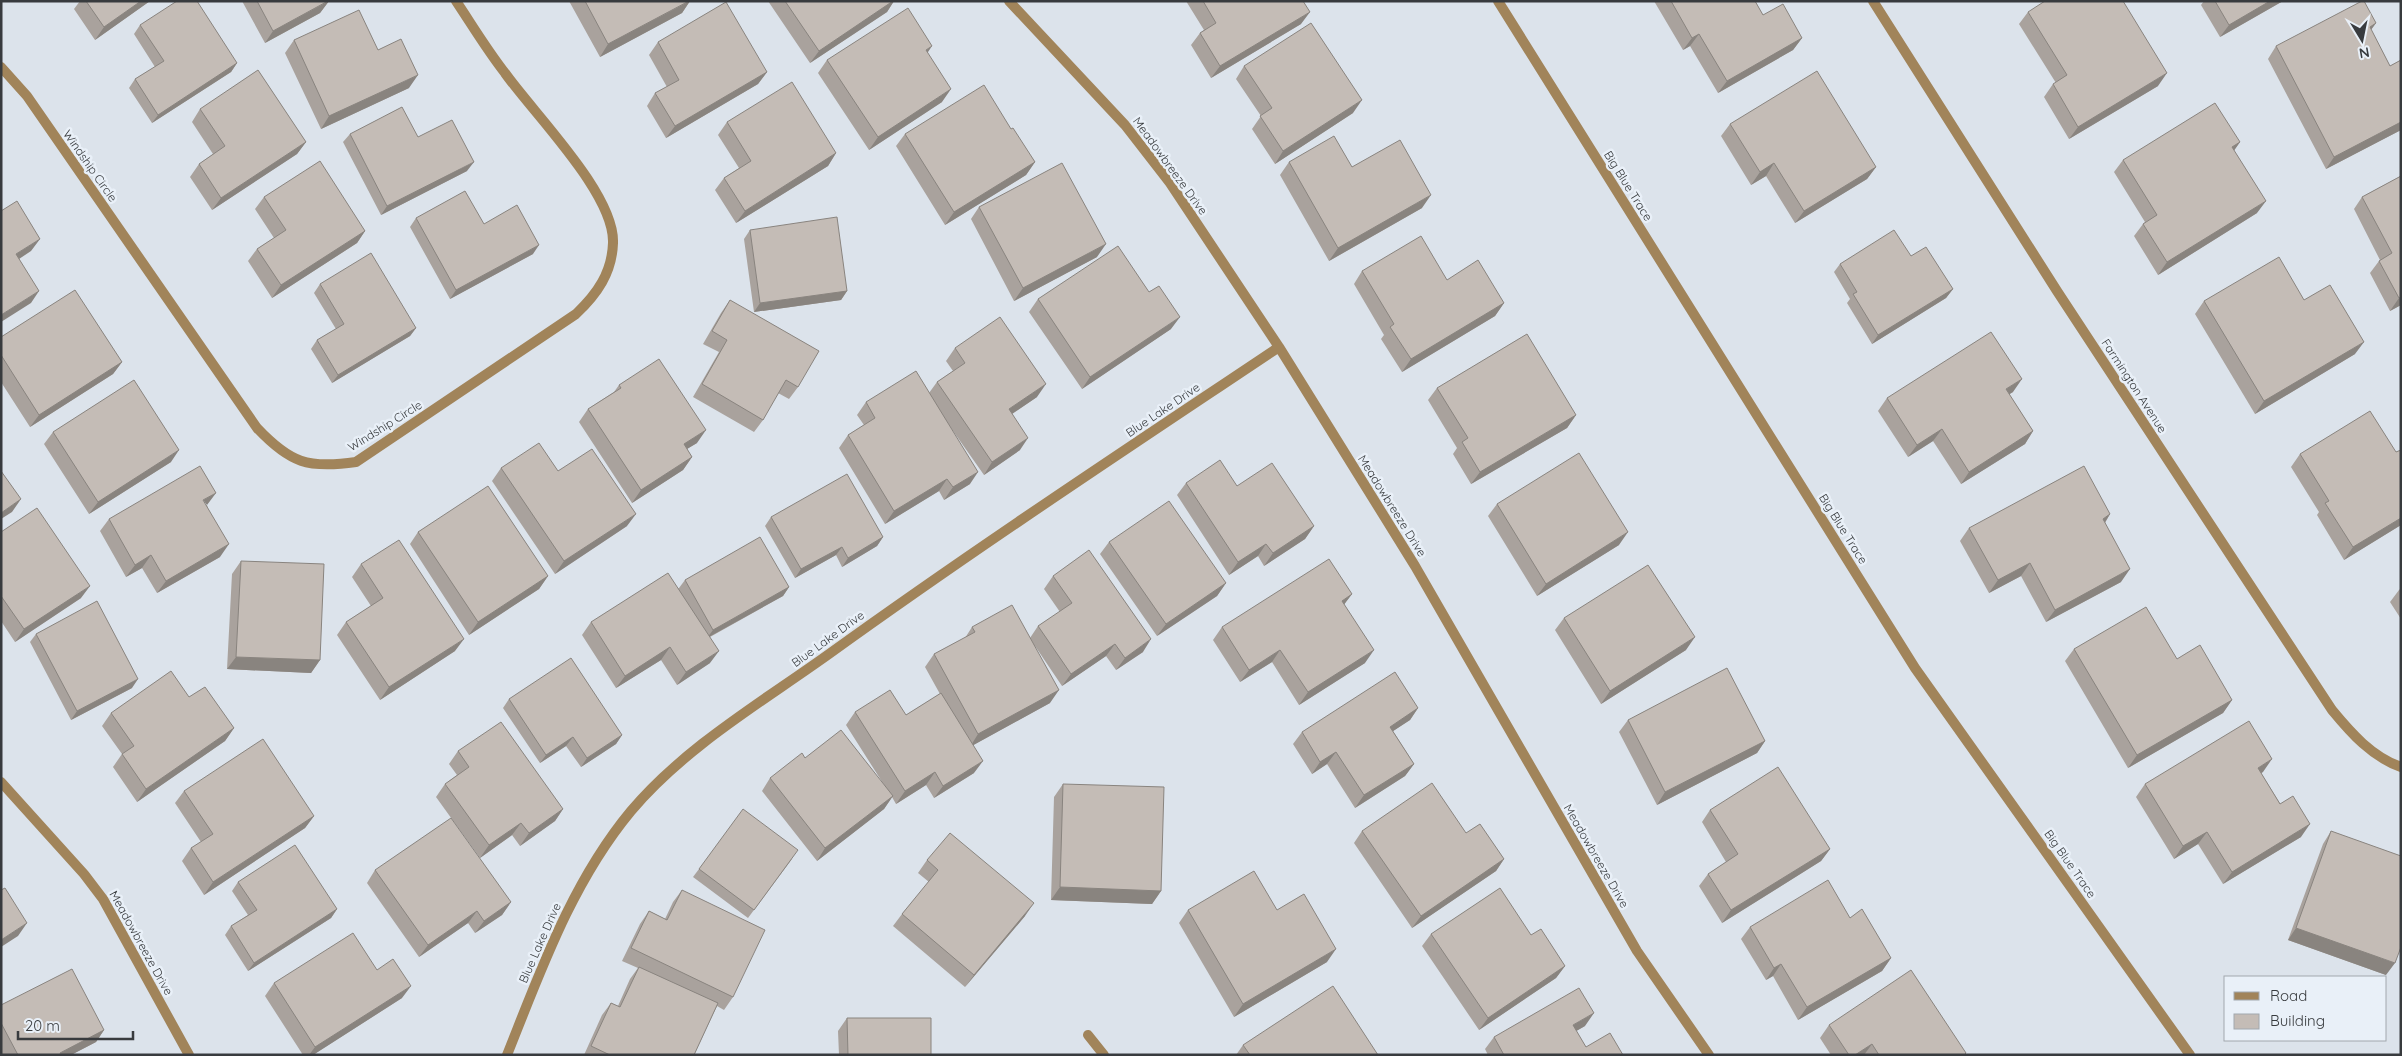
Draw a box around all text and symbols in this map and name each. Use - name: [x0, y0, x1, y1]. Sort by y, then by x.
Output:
- north arrow: [2337, 15, 2387, 65]
- text: N: [2358, 43, 2371, 63]
- street label: Meadowbreeze Drive: [1130, 114, 1211, 218]
- street label: Windship Circle: [60, 127, 121, 205]
- street label: Big Blue Trace: [1601, 148, 1656, 224]
- street label: Farmington Avenue: [2098, 336, 2170, 436]
- street label: Blue Lake Drive: [1123, 379, 1203, 440]
- street label: Windship Circle: [345, 397, 425, 454]
- street label: Meadowbreeze Drive: [1355, 452, 1430, 560]
- street label: Big Blue Trace: [1816, 491, 1871, 567]
- street label: Blue Lake Drive: [788, 607, 867, 670]
- street label: Meadowbreeze Drive: [1561, 801, 1632, 910]
- street label: Big Blue Trace: [2041, 827, 2100, 901]
- street label: Meadowbreeze Drive: [106, 888, 177, 998]
- street label: Blue Lake Drive: [515, 900, 564, 985]
- legend: [2224, 976, 2387, 1041]
- text: Road: [2270, 986, 2307, 1005]
- scale bar: [18, 1008, 132, 1040]
- text: Building: [2270, 1011, 2325, 1030]
- text: 20 m: [25, 1016, 60, 1035]

